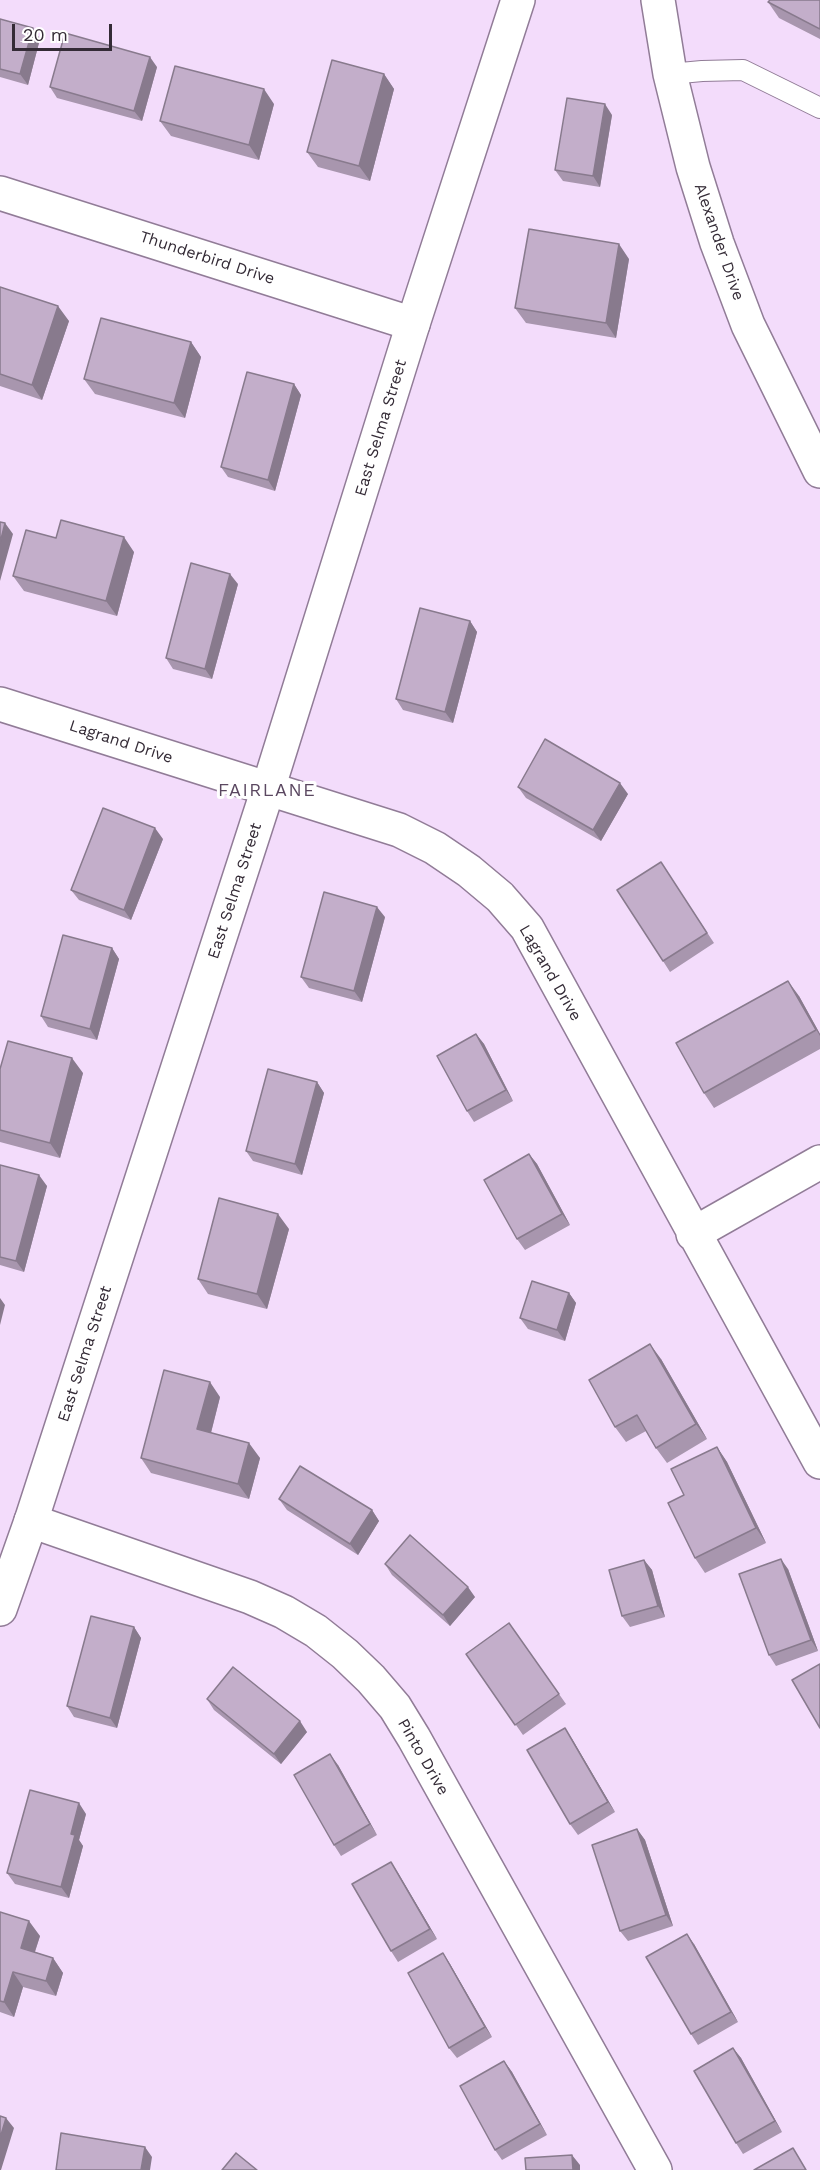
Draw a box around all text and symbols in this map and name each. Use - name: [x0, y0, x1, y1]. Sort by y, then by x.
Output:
- scale bar: [15, 12, 116, 50]
- text: 20 m: [23, 24, 68, 45]
- street label: Alexander Drive: [690, 181, 748, 303]
- street label: Thunderbird Drive: [137, 227, 277, 289]
- street label: East Selma Street: [351, 357, 411, 499]
- street label: Lagrand Drive: [67, 716, 175, 768]
- district label: FAIRLANE: [218, 780, 316, 802]
- street label: East Selma Street: [204, 820, 266, 962]
- street label: Lagrand Drive: [515, 922, 585, 1024]
- street label: East Selma Street: [54, 1283, 116, 1425]
- street label: Pinto Drive: [393, 1715, 453, 1799]

